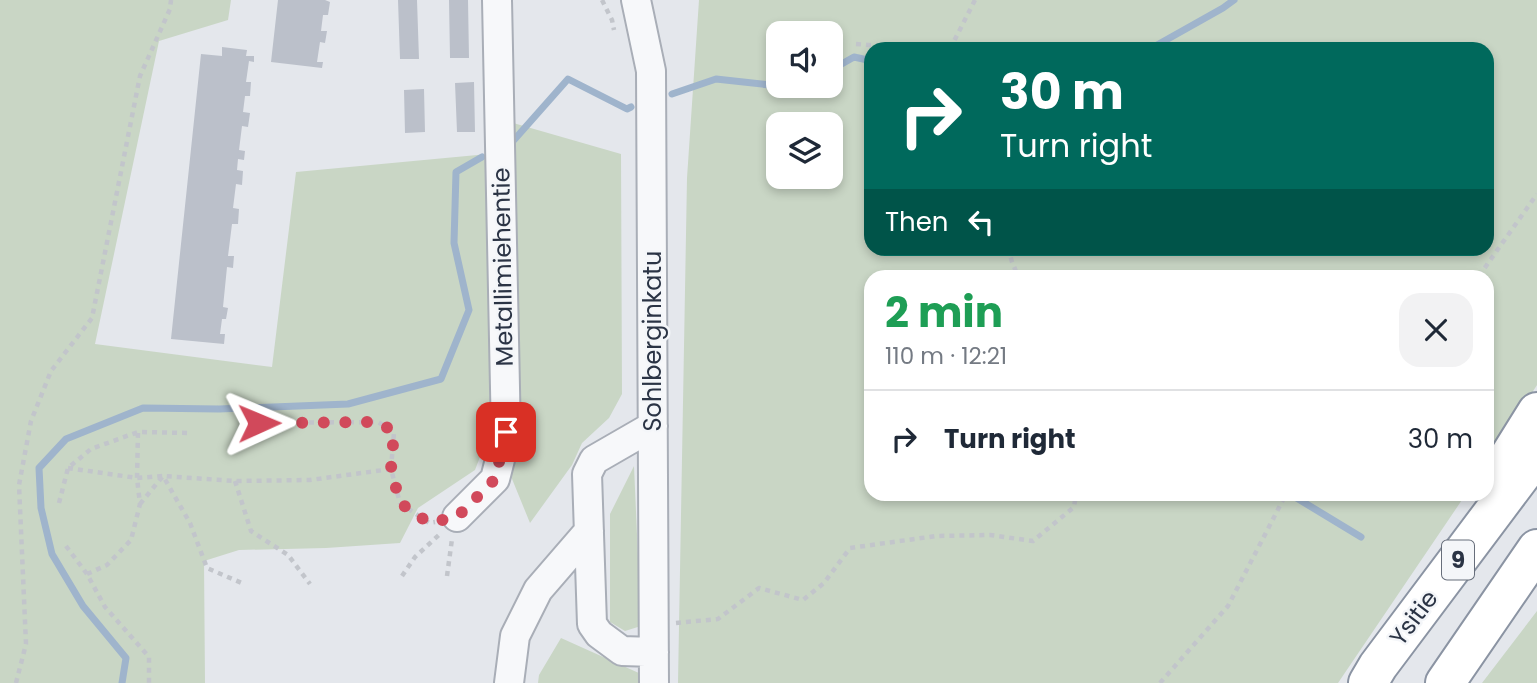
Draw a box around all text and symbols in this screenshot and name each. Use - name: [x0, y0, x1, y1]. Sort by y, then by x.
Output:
- map controls: [766, 21, 843, 189]
- button: sound: [766, 21, 843, 98]
- text: 30 m: [1000, 58, 1124, 126]
- icon: right: [885, 70, 976, 161]
- button: layers: [766, 112, 843, 189]
- text: Turn right: [1000, 123, 1152, 168]
- street label: Metallimiehentie: [484, 167, 521, 367]
- icon: left: [962, 203, 1000, 241]
- text: Then: [885, 204, 948, 240]
- street label: Sohlberginkatu: [636, 251, 669, 431]
- text: 2 min: [885, 283, 1003, 342]
- button: close: [1399, 293, 1473, 367]
- text: 110 m · 12:21: [885, 340, 1007, 372]
- position arrow: [222, 386, 296, 460]
- pin: [476, 402, 536, 462]
- icon: arrive: [487, 413, 525, 451]
- icon: right: [885, 420, 923, 458]
- text: Turn right: [944, 421, 1076, 457]
- text: 30 m: [1408, 421, 1473, 457]
- road number: 9: [1442, 540, 1474, 580]
- street label: Ysitie: [1382, 583, 1445, 652]

